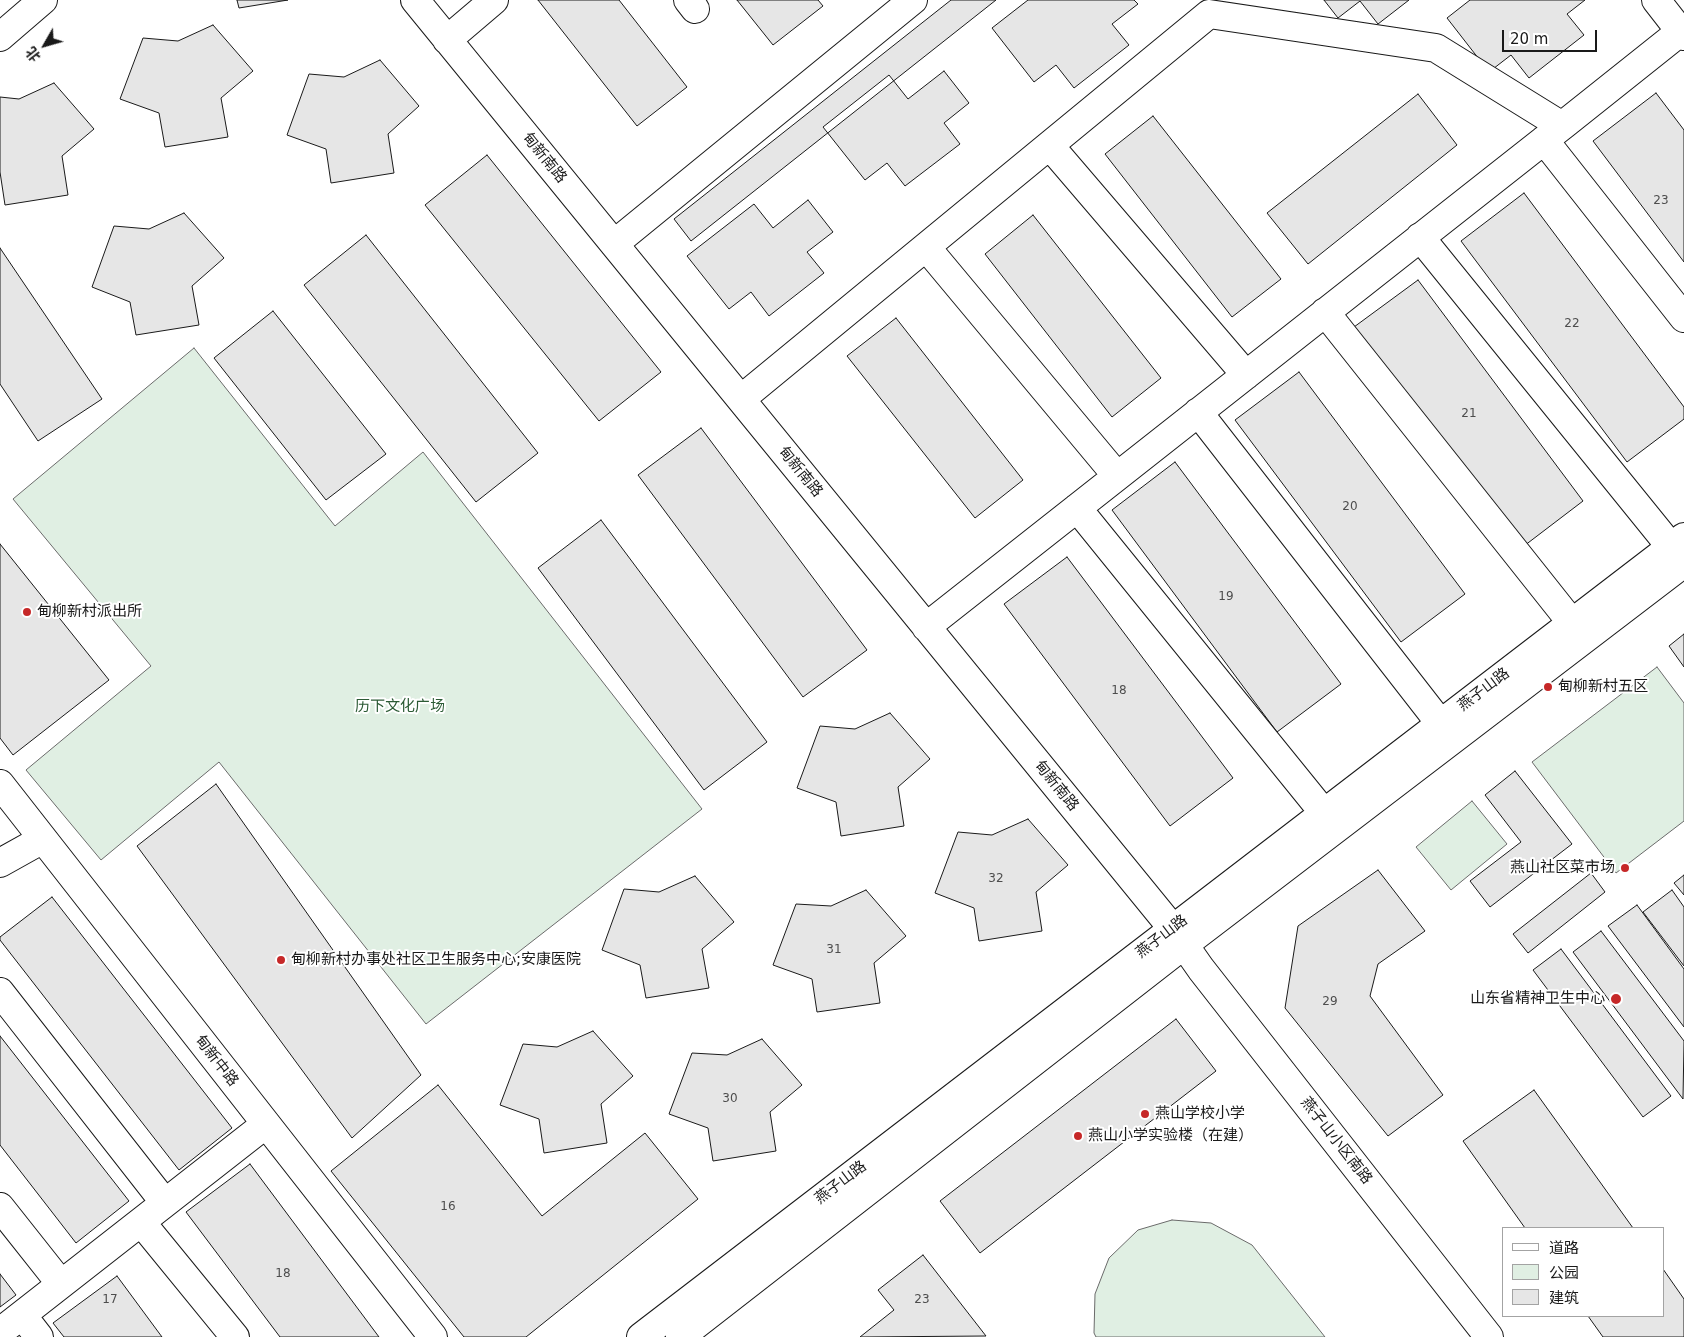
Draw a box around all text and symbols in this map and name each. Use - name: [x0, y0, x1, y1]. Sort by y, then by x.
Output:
- north arrow: [20, 20, 70, 70]
- scale bar: [1504, 20, 1599, 52]
- text: 20 m: [1510, 30, 1548, 48]
- text: 北: [23, 44, 44, 65]
- street label: 甸新南路: [518, 129, 570, 187]
- house number: 23: [1653, 194, 1669, 208]
- house number: 22: [1564, 317, 1580, 331]
- house number: 21: [1461, 407, 1477, 421]
- street label: 甸新南路: [774, 443, 826, 501]
- house number: 20: [1342, 500, 1358, 514]
- house number: 19: [1218, 590, 1234, 604]
- place label: 甸柳新村派出所: [37, 603, 142, 621]
- marker: 甸柳新村派出所: [21, 606, 33, 618]
- street label: 燕子山路: [1455, 665, 1513, 715]
- place label: 甸柳新村五区: [1558, 678, 1648, 696]
- marker: 甸柳新村五区: [1542, 681, 1554, 693]
- house number: 18: [1111, 684, 1127, 698]
- park label: 历下文化广场: [355, 698, 445, 716]
- street label: 甸新南路: [1030, 757, 1082, 815]
- place label: 燕山社区菜市场: [1510, 859, 1615, 877]
- marker: 燕山社区菜市场: [1619, 862, 1631, 874]
- house number: 32: [988, 872, 1004, 886]
- street label: 燕子山路: [1133, 912, 1191, 962]
- house number: 31: [826, 943, 842, 957]
- place label: 甸柳新村办事处社区卫生服务中心;安康医院: [291, 951, 581, 969]
- marker: 甸柳新村办事处社区卫生服务中心;安康医院: [275, 954, 287, 966]
- place label: 山东省精神卫生中心: [1470, 990, 1605, 1008]
- marker: 山东省精神卫生中心: [1609, 992, 1623, 1006]
- house number: 29: [1322, 995, 1338, 1009]
- street label: 甸新中路: [190, 1032, 242, 1090]
- house number: 30: [722, 1092, 738, 1106]
- street label: 燕子山小区南路: [1297, 1094, 1375, 1188]
- place label: 燕山学校小学: [1155, 1105, 1245, 1123]
- marker: 燕山学校小学: [1139, 1108, 1151, 1120]
- place label: 燕山小学实验楼（在建）: [1088, 1127, 1253, 1145]
- marker: 燕山小学实验楼（在建）: [1072, 1130, 1084, 1142]
- street label: 燕子山路: [812, 1158, 870, 1208]
- house number: 16: [440, 1200, 456, 1214]
- legend: [1502, 1227, 1664, 1317]
- text: 道路: [1549, 1239, 1579, 1257]
- text: 公园: [1549, 1264, 1579, 1282]
- house number: 18: [275, 1267, 291, 1281]
- text: 建筑: [1549, 1289, 1579, 1307]
- house number: 17: [102, 1293, 118, 1307]
- house number: 23: [914, 1293, 930, 1307]

